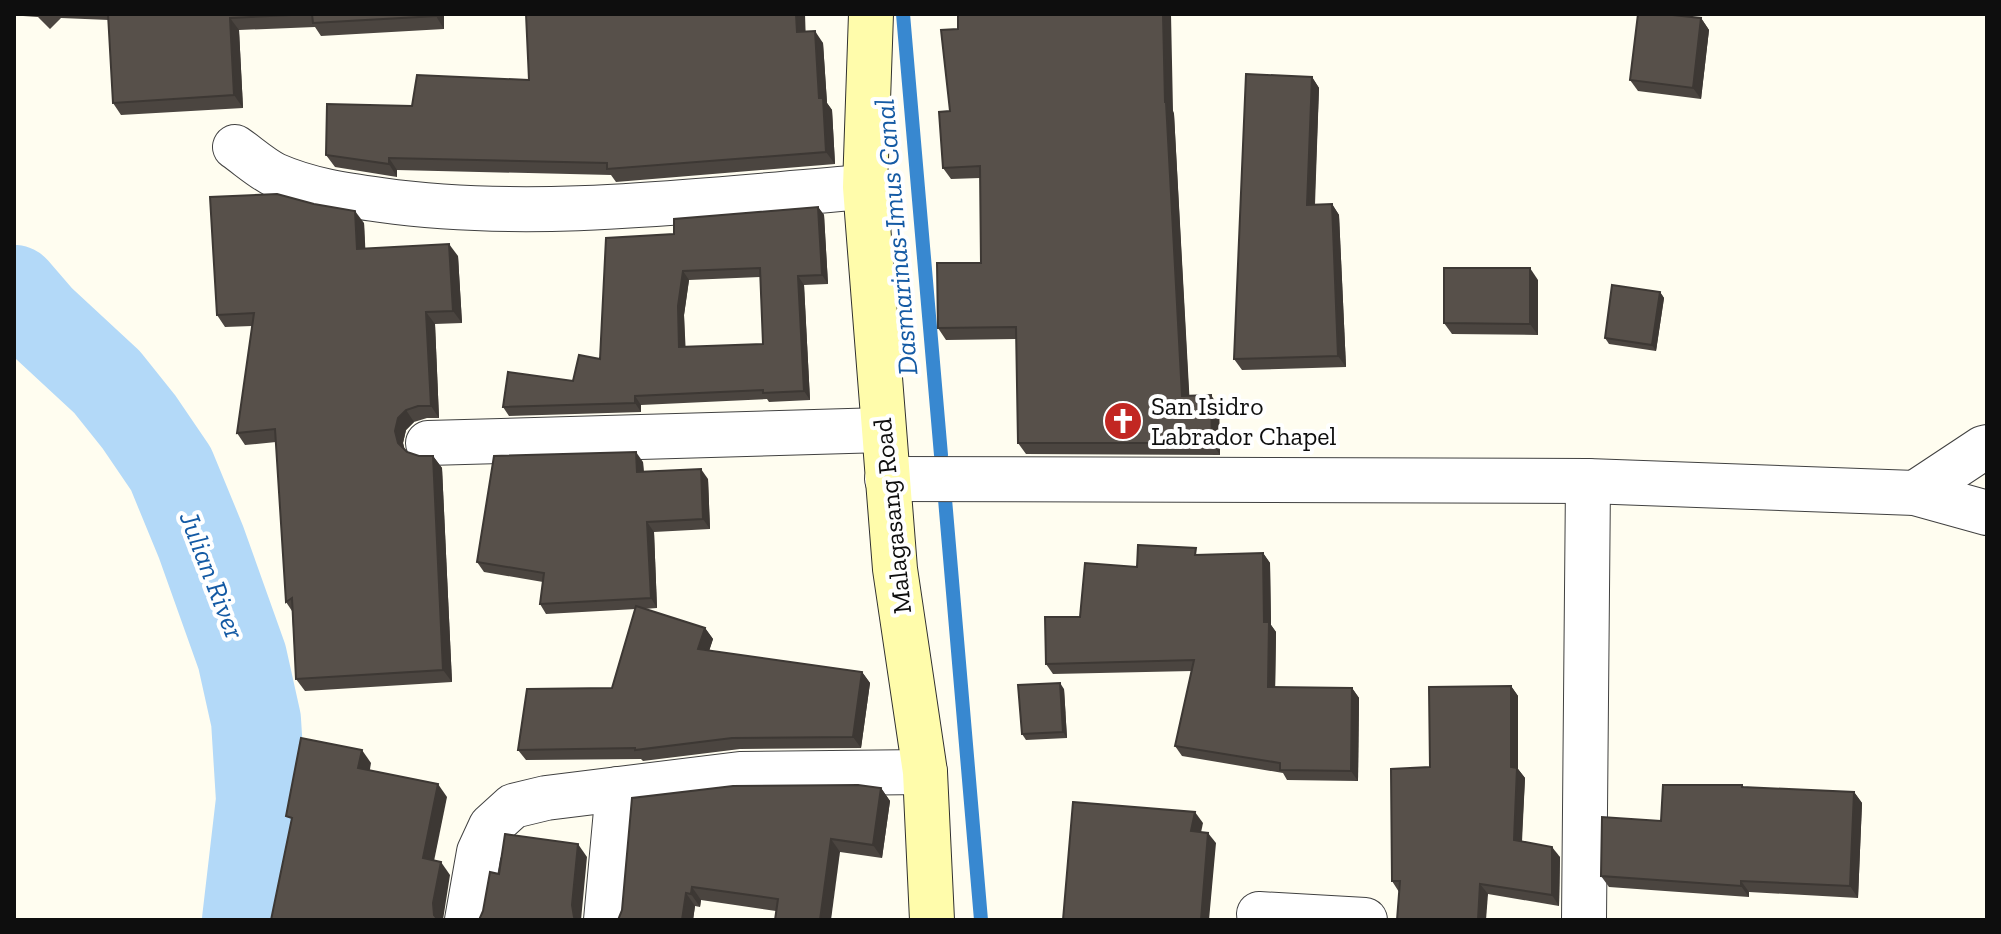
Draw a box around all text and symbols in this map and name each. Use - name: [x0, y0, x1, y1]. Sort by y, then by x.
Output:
- water label: Dasmarinas-Imus Canal: [867, 97, 925, 377]
- place label: San Isidro Labrador Chapel: [1151, 390, 1337, 452]
- church icon: San Isidro Labrador Chapel: [1102, 400, 1144, 442]
- street label: Malagasang Road: [866, 417, 918, 615]
- water label: Julian River: [172, 506, 252, 644]

